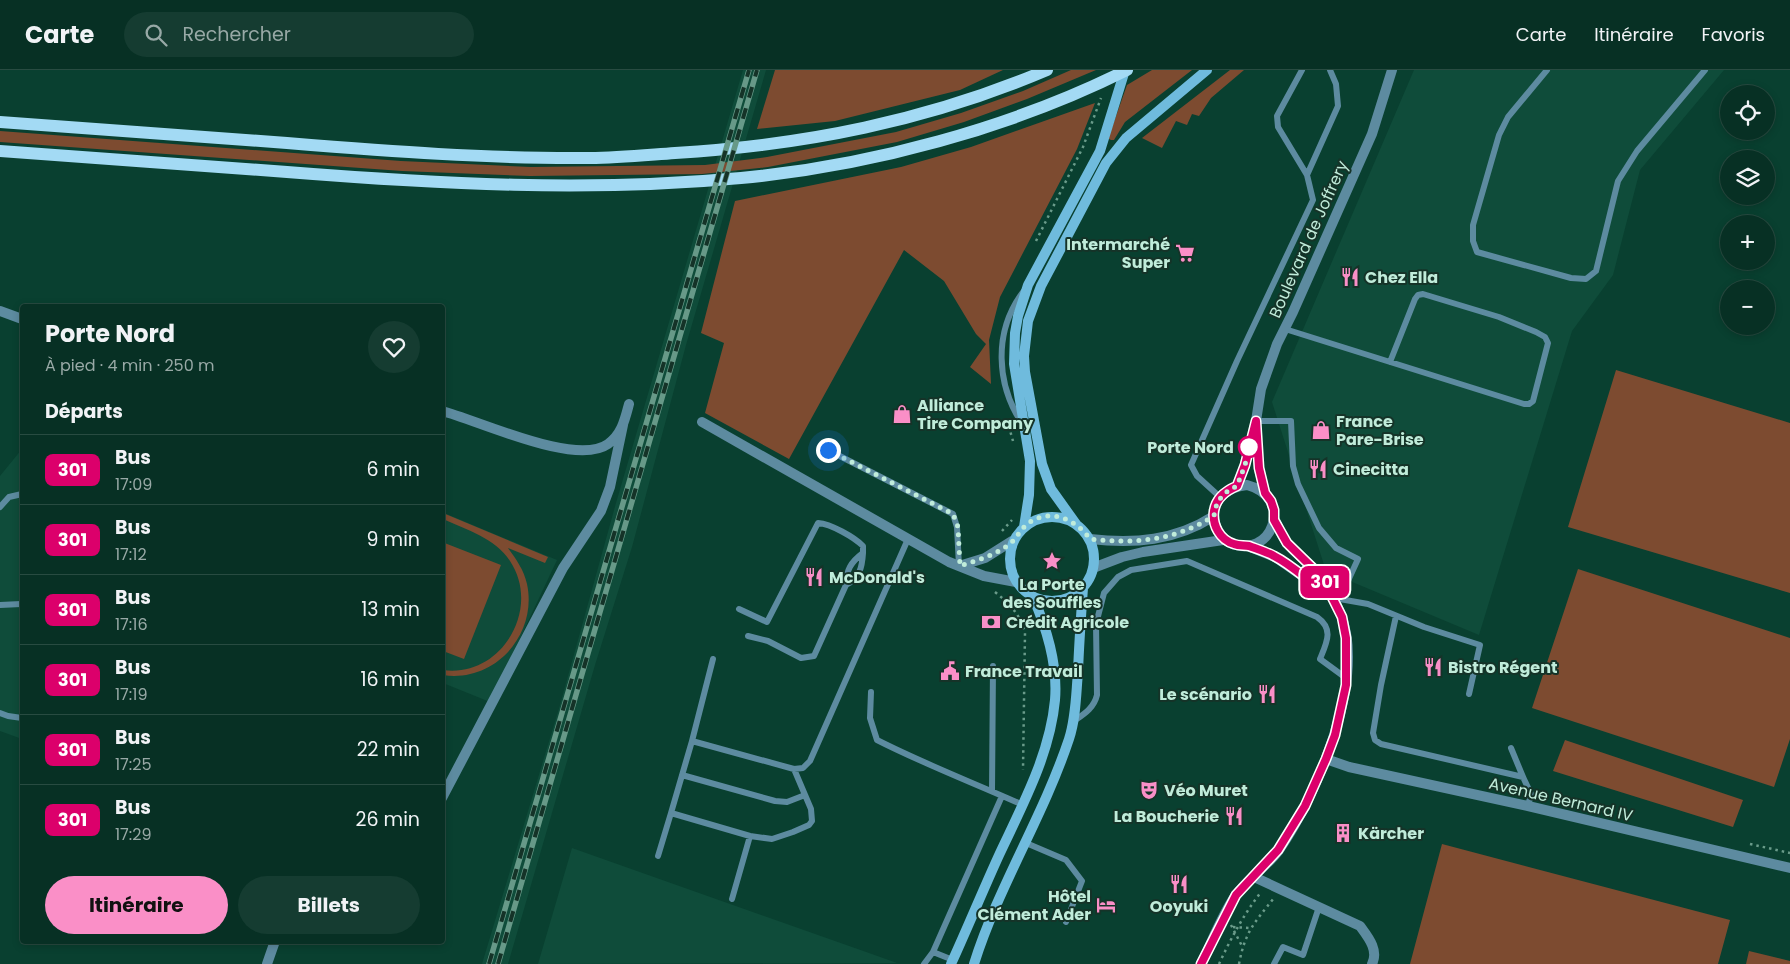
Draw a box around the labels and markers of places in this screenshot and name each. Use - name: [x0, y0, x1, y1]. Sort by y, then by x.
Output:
- place label: Intermarché Super: [1066, 233, 1170, 274]
- supermarket icon: Intermarché Super: [1174, 242, 1196, 264]
- restaurant icon: Chez Ella: [1339, 266, 1361, 288]
- place label: Chez Ella: [1365, 266, 1438, 289]
- place label: Alliance Tire Company: [917, 394, 1034, 435]
- shop icon: Alliance Tire Company: [891, 403, 913, 425]
- place label: France Pare-Brise: [1336, 410, 1424, 451]
- shop icon: France Pare-Brise: [1310, 419, 1332, 441]
- place label: Porte Nord: [1147, 436, 1234, 459]
- marker: Porte Nord: [1238, 436, 1260, 458]
- restaurant icon: Cinecitta: [1307, 458, 1329, 480]
- place label: Cinecitta: [1333, 458, 1409, 481]
- place icon: La Porte des Souffles: [1041, 550, 1063, 572]
- restaurant icon: McDonald's: [803, 566, 825, 588]
- place label: McDonald's: [829, 566, 925, 589]
- place label: La Porte des Souffles: [1003, 573, 1102, 614]
- bank icon: Crédit Agricole: [980, 611, 1002, 633]
- place label: Crédit Agricole: [1006, 611, 1129, 634]
- restaurant icon: Bistro Régent: [1422, 656, 1444, 678]
- place label: Bistro Régent: [1448, 656, 1557, 679]
- public building icon: France Travail: [939, 660, 961, 682]
- place label: France Travail: [965, 660, 1083, 683]
- place label: Le scénario: [1159, 683, 1252, 706]
- restaurant icon: Le scénario: [1256, 683, 1278, 705]
- theatre icon: Véo Muret: [1138, 779, 1160, 801]
- place label: Véo Muret: [1164, 779, 1248, 802]
- place label: La Boucherie: [1114, 805, 1219, 828]
- restaurant icon: La Boucherie: [1223, 805, 1245, 827]
- building icon: Kärcher: [1332, 822, 1354, 844]
- place label: Kärcher: [1358, 822, 1424, 845]
- restaurant icon: Ooyuki: [1168, 873, 1190, 895]
- place label: Hôtel Clément Ader: [977, 885, 1091, 926]
- hotel icon: Hôtel Clément Ader: [1095, 894, 1117, 916]
- place label: Ooyuki: [1150, 895, 1208, 918]

